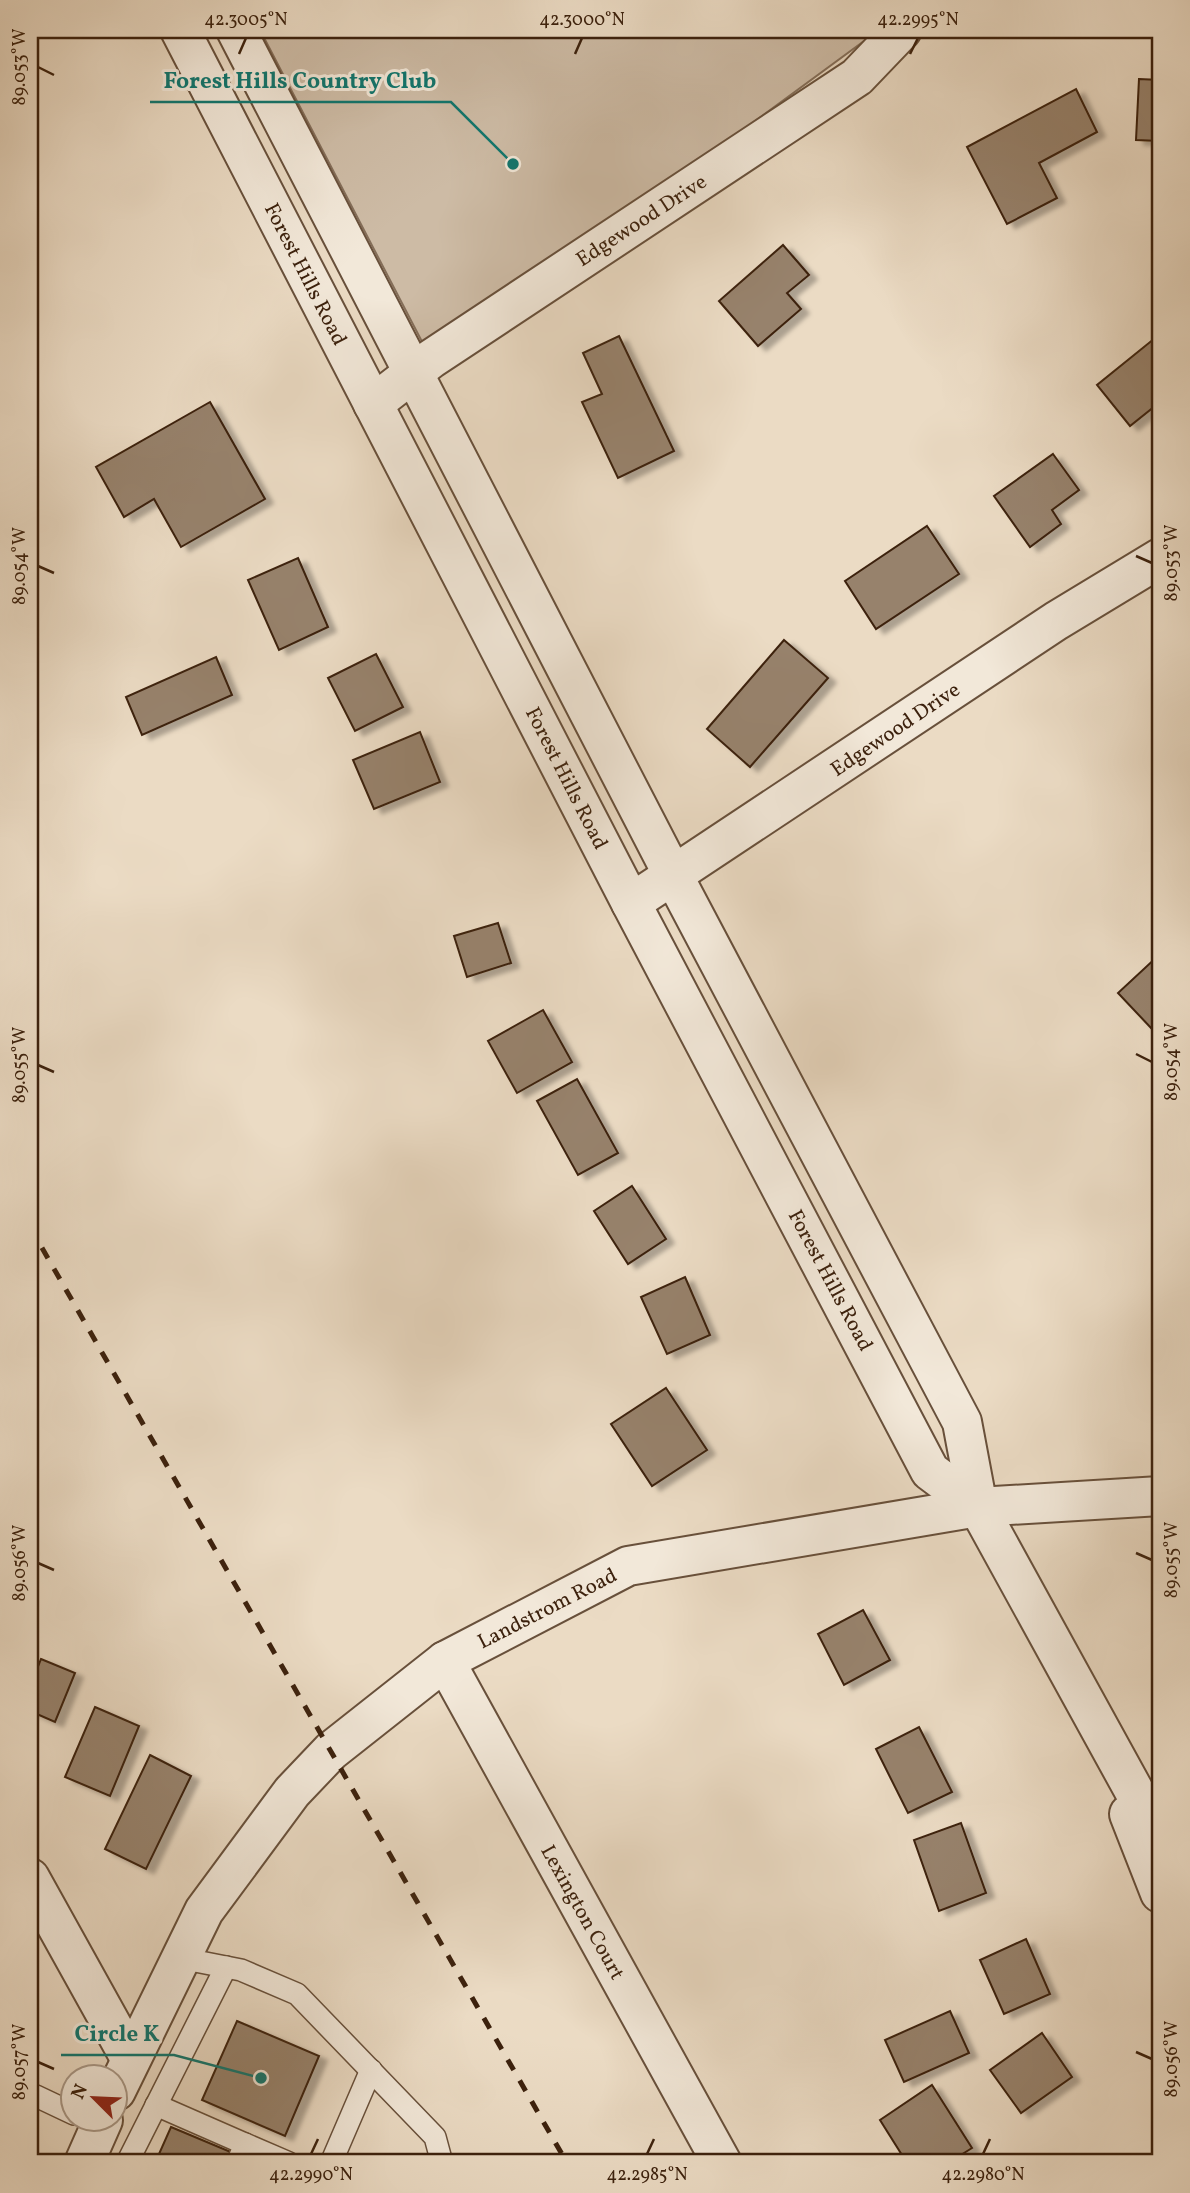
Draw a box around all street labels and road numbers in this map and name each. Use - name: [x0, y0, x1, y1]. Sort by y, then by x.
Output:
- street label: Edgewood Drive: [571, 168, 713, 274]
- street label: Forest Hills Road: [256, 198, 353, 351]
- street label: Edgewood Drive: [825, 676, 966, 784]
- street label: Forest Hills Road: [517, 702, 614, 855]
- street label: Forest Hills Road: [780, 1205, 879, 1357]
- street label: Landstrom Road: [473, 1562, 622, 1657]
- street label: Lexington Court: [533, 1840, 631, 1985]

